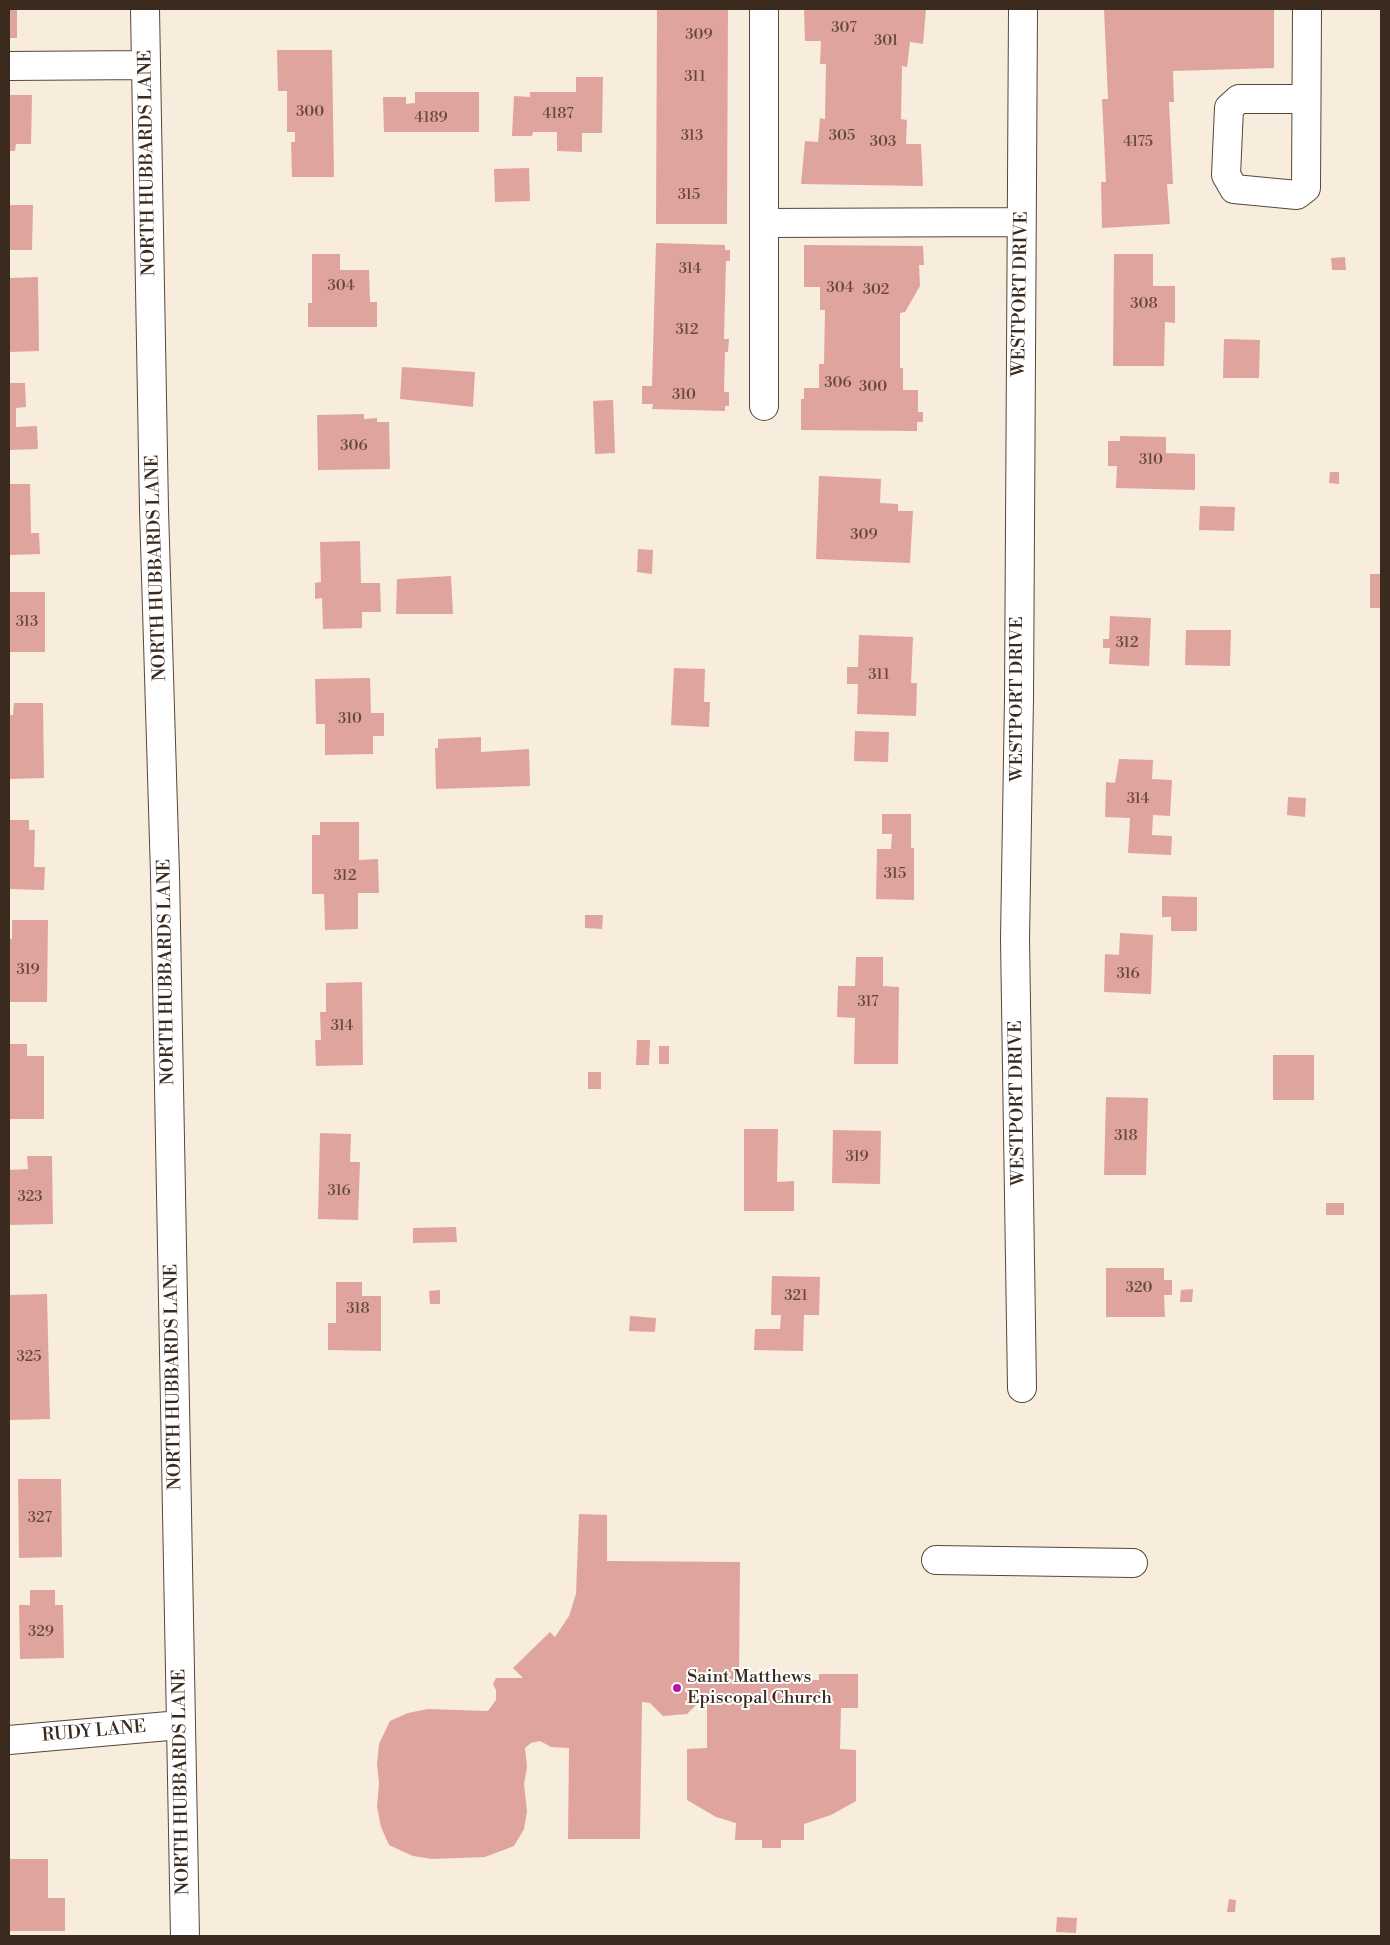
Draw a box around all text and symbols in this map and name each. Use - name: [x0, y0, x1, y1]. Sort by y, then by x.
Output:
- house number: 307: [831, 19, 857, 37]
- house number: 309: [685, 26, 713, 44]
- house number: 301: [874, 32, 898, 50]
- street label: NORTH HUBBARDS LANE: [135, 50, 161, 276]
- house number: 311: [684, 68, 706, 86]
- house number: 300: [296, 103, 324, 121]
- house number: 4187: [542, 105, 574, 123]
- house number: 4189: [414, 109, 448, 127]
- house number: 313: [681, 127, 703, 145]
- house number: 305: [829, 127, 855, 145]
- house number: 303: [870, 133, 896, 151]
- house number: 4175: [1123, 133, 1153, 151]
- house number: 315: [678, 186, 700, 204]
- street label: WESTPORT DRIVE: [1009, 211, 1033, 377]
- house number: 314: [679, 260, 701, 278]
- house number: 304: [327, 277, 355, 295]
- house number: 304: [826, 279, 854, 297]
- house number: 302: [863, 281, 889, 299]
- house number: 308: [1130, 295, 1158, 313]
- house number: 312: [675, 321, 699, 339]
- house number: 306: [824, 374, 852, 392]
- house number: 300: [859, 378, 887, 396]
- house number: 310: [672, 386, 696, 404]
- house number: 306: [340, 437, 368, 455]
- house number: 310: [1139, 451, 1163, 469]
- street label: NORTH HUBBARDS LANE: [142, 454, 172, 682]
- house number: 309: [850, 526, 878, 544]
- house number: 313: [16, 613, 38, 631]
- street label: WESTPORT DRIVE: [1007, 616, 1029, 782]
- house number: 312: [1115, 634, 1139, 652]
- house number: 311: [868, 666, 890, 684]
- house number: 310: [338, 710, 362, 728]
- house number: 314: [1127, 790, 1149, 808]
- street label: NORTH HUBBARDS LANE: [154, 859, 180, 1085]
- house number: 315: [884, 865, 906, 883]
- house number: 312: [333, 867, 357, 885]
- house number: 319: [17, 961, 39, 979]
- house number: 316: [1117, 965, 1139, 983]
- house number: 317: [857, 993, 879, 1011]
- house number: 314: [331, 1017, 353, 1035]
- street label: WESTPORT DRIVE: [1006, 1020, 1030, 1186]
- house number: 318: [1114, 1127, 1138, 1145]
- house number: 319: [846, 1148, 868, 1166]
- house number: 316: [328, 1182, 350, 1200]
- house number: 323: [17, 1188, 43, 1206]
- street label: NORTH HUBBARDS LANE: [161, 1264, 187, 1490]
- house number: 320: [1126, 1279, 1152, 1297]
- house number: 321: [784, 1287, 808, 1305]
- house number: 318: [346, 1300, 370, 1318]
- house number: 325: [16, 1348, 42, 1366]
- house number: 327: [28, 1509, 52, 1527]
- house number: 329: [28, 1623, 54, 1641]
- place label: Saint Matthews Episcopal Church: [687, 1667, 832, 1710]
- street label: NORTH HUBBARDS LANE: [169, 1669, 195, 1895]
- marker: Saint Matthews Episcopal Church: [671, 1682, 683, 1694]
- street label: RUDY LANE: [41, 1717, 147, 1747]

